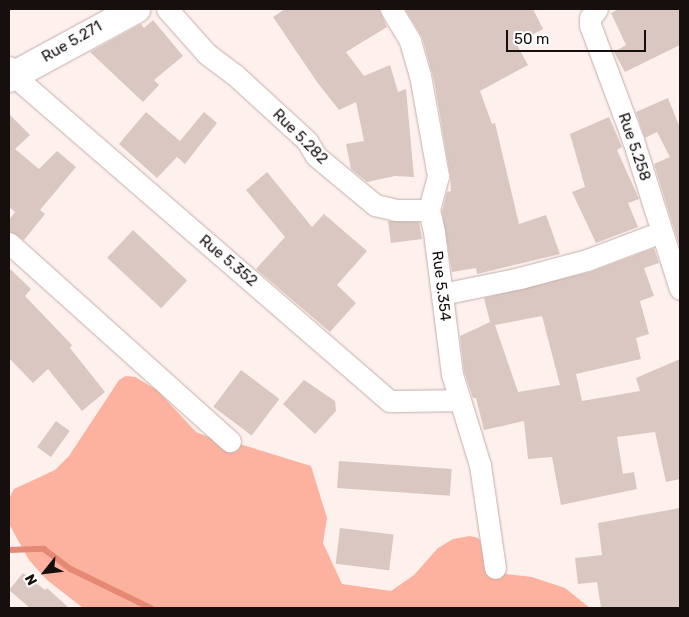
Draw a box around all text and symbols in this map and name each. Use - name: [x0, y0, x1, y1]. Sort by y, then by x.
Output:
- street label: Rue 5.271: [39, 18, 105, 66]
- scale bar: [509, 20, 649, 52]
- text: 50 m: [514, 30, 549, 48]
- street label: Rue 5.282: [269, 106, 331, 168]
- street label: Rue 5.258: [614, 111, 654, 183]
- street label: Rue 5.352: [195, 232, 261, 290]
- street label: Rue 5.354: [428, 250, 454, 322]
- north arrow: [20, 547, 70, 597]
- text: N: [22, 571, 41, 588]

